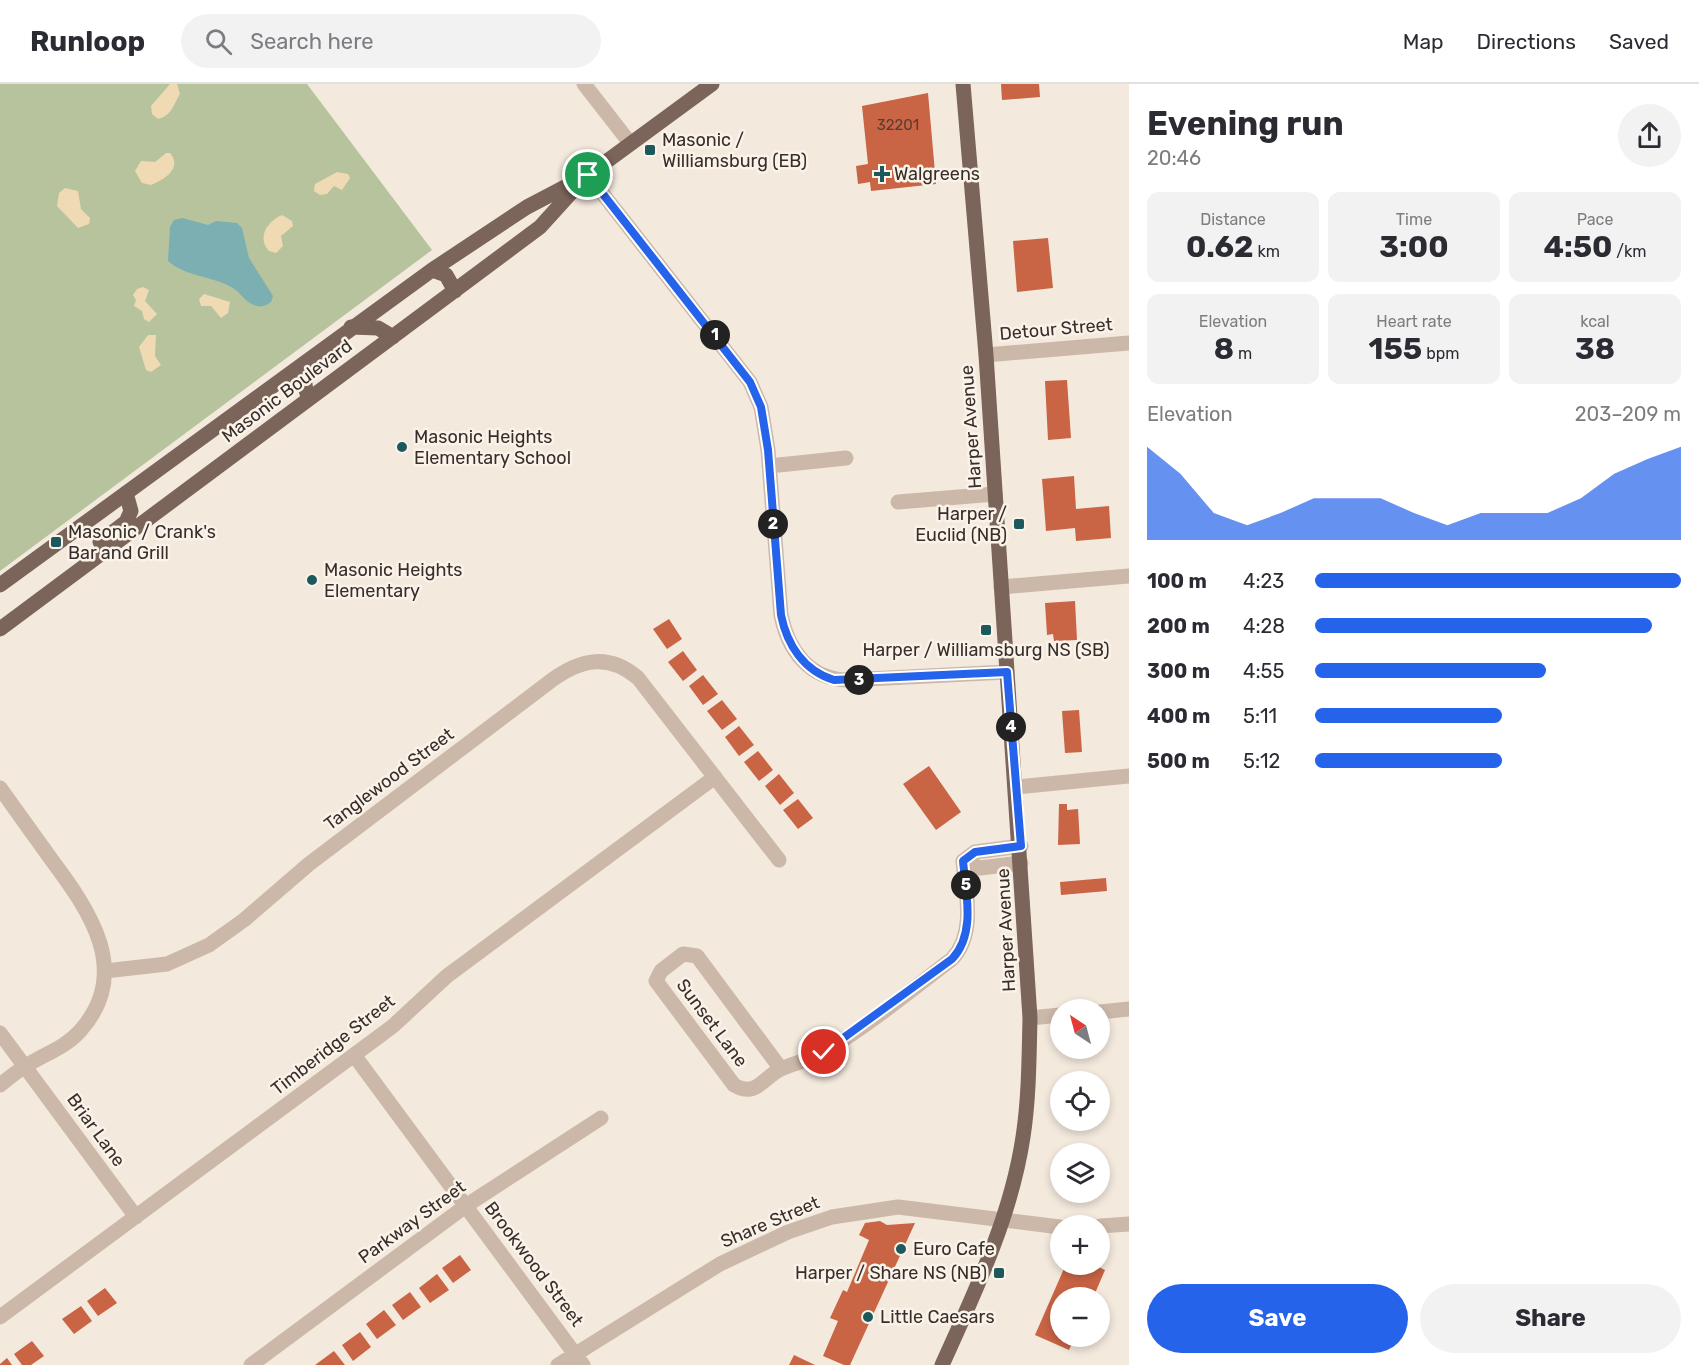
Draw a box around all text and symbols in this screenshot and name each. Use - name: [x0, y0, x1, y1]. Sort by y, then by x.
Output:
- search box: [181, 14, 601, 68]
- text: Runloop: [30, 25, 145, 58]
- icon: search: [202, 25, 235, 58]
- text: Search here: [250, 28, 374, 55]
- text: Map: [1403, 29, 1444, 54]
- text: Directions: [1477, 29, 1576, 54]
- text: Saved: [1609, 29, 1669, 54]
- text: Evening run: [1147, 104, 1344, 143]
- button: share: [1618, 104, 1681, 167]
- house number: 32201: [877, 116, 919, 134]
- place label: Masonic / Williamsburg (EB): [662, 129, 807, 172]
- marker: Masonic / Williamsburg (EB): [643, 143, 657, 157]
- text: 20:46: [1147, 146, 1201, 170]
- pin: [562, 149, 613, 200]
- icon: arrive: [571, 158, 604, 191]
- place label: Walgreens: [894, 163, 980, 185]
- marker: Walgreens: [875, 167, 889, 181]
- text: Distance: [1200, 210, 1266, 229]
- text: Time: [1396, 210, 1432, 229]
- text: Pace: [1577, 210, 1613, 229]
- text: 0.62: [1186, 229, 1254, 265]
- text: 3:00: [1379, 229, 1449, 265]
- text: 4:50: [1543, 229, 1612, 265]
- text: km: [1254, 242, 1280, 261]
- text: /km: [1612, 242, 1647, 261]
- text: Elevation: [1199, 312, 1267, 331]
- text: Heart rate: [1376, 312, 1452, 331]
- text: kcal: [1580, 312, 1610, 331]
- street label: Detour Street: [998, 313, 1114, 345]
- pin: 1: [700, 320, 730, 350]
- text: 1: [711, 325, 719, 344]
- text: 8: [1214, 331, 1234, 367]
- text: 155: [1369, 331, 1422, 367]
- text: 38: [1575, 331, 1615, 367]
- street label: Masonic Boulevard: [217, 335, 357, 447]
- text: m: [1234, 344, 1252, 363]
- text: bpm: [1422, 344, 1459, 363]
- street label: Harper Avenue: [956, 364, 986, 490]
- text: Elevation: [1147, 402, 1233, 426]
- text: 203–209 m: [1575, 402, 1681, 426]
- place label: Masonic Heights Elementary School: [414, 426, 571, 469]
- marker: Masonic Heights Elementary School: [395, 440, 409, 454]
- place label: Harper / Euclid (NB): [915, 503, 1007, 546]
- pin: 2: [758, 509, 788, 539]
- text: 2: [768, 514, 778, 533]
- marker: Harper / Euclid (NB): [1012, 517, 1026, 531]
- place label: Masonic / Crank's Bar and Grill: [68, 521, 216, 564]
- marker: Masonic / Crank's Bar and Grill: [49, 535, 63, 549]
- place label: Masonic Heights Elementary: [324, 559, 462, 602]
- text: 100 m: [1147, 569, 1207, 593]
- text: 4:23: [1243, 569, 1284, 593]
- marker: Masonic Heights Elementary: [305, 573, 319, 587]
- text: 200 m: [1147, 614, 1210, 638]
- text: 4:28: [1243, 614, 1285, 638]
- marker: Harper / Williamsburg NS (SB): [979, 623, 993, 637]
- place label: Harper / Williamsburg NS (SB): [862, 639, 1110, 661]
- text: 300 m: [1147, 659, 1210, 683]
- text: 4:55: [1243, 659, 1284, 683]
- pin: 3: [844, 665, 874, 695]
- text: 3: [854, 670, 864, 689]
- text: 400 m: [1147, 704, 1210, 728]
- text: 5:11: [1243, 704, 1277, 728]
- pin: 4: [996, 712, 1026, 742]
- text: 4: [1006, 717, 1016, 736]
- street label: Tanglewood Street: [320, 723, 458, 835]
- text: 500 m: [1147, 749, 1210, 773]
- text: 5:12: [1243, 749, 1280, 773]
- street label: Harper Avenue: [992, 868, 1020, 992]
- pin: 5: [951, 870, 981, 900]
- text: 5: [961, 875, 971, 894]
- street label: Sunset Lane: [672, 975, 752, 1071]
- street label: Timberidge Street: [267, 990, 399, 1100]
- north arrow: [1050, 999, 1110, 1059]
- map controls: [1050, 999, 1110, 1347]
- pin: [798, 1026, 849, 1077]
- icon: check: [807, 1035, 840, 1068]
- button: locate: [1050, 1071, 1110, 1131]
- street label: Briar Lane: [62, 1089, 130, 1171]
- button: layers: [1050, 1143, 1110, 1203]
- street label: Parkway Street: [354, 1176, 470, 1268]
- street label: Share Street: [717, 1191, 823, 1253]
- street label: Brookwood Street: [480, 1197, 588, 1331]
- button: +: [1050, 1215, 1110, 1275]
- place label: Euro Cafe: [913, 1238, 995, 1260]
- marker: Euro Cafe: [894, 1242, 908, 1256]
- place label: Harper / Share NS (NB): [795, 1262, 987, 1284]
- marker: Harper / Share NS (NB): [992, 1266, 1006, 1280]
- button: Save: [1147, 1284, 1408, 1353]
- button: Share: [1420, 1284, 1681, 1353]
- button: −: [1050, 1287, 1110, 1347]
- place label: Little Caesars: [880, 1306, 995, 1328]
- marker: Little Caesars: [861, 1310, 875, 1324]

